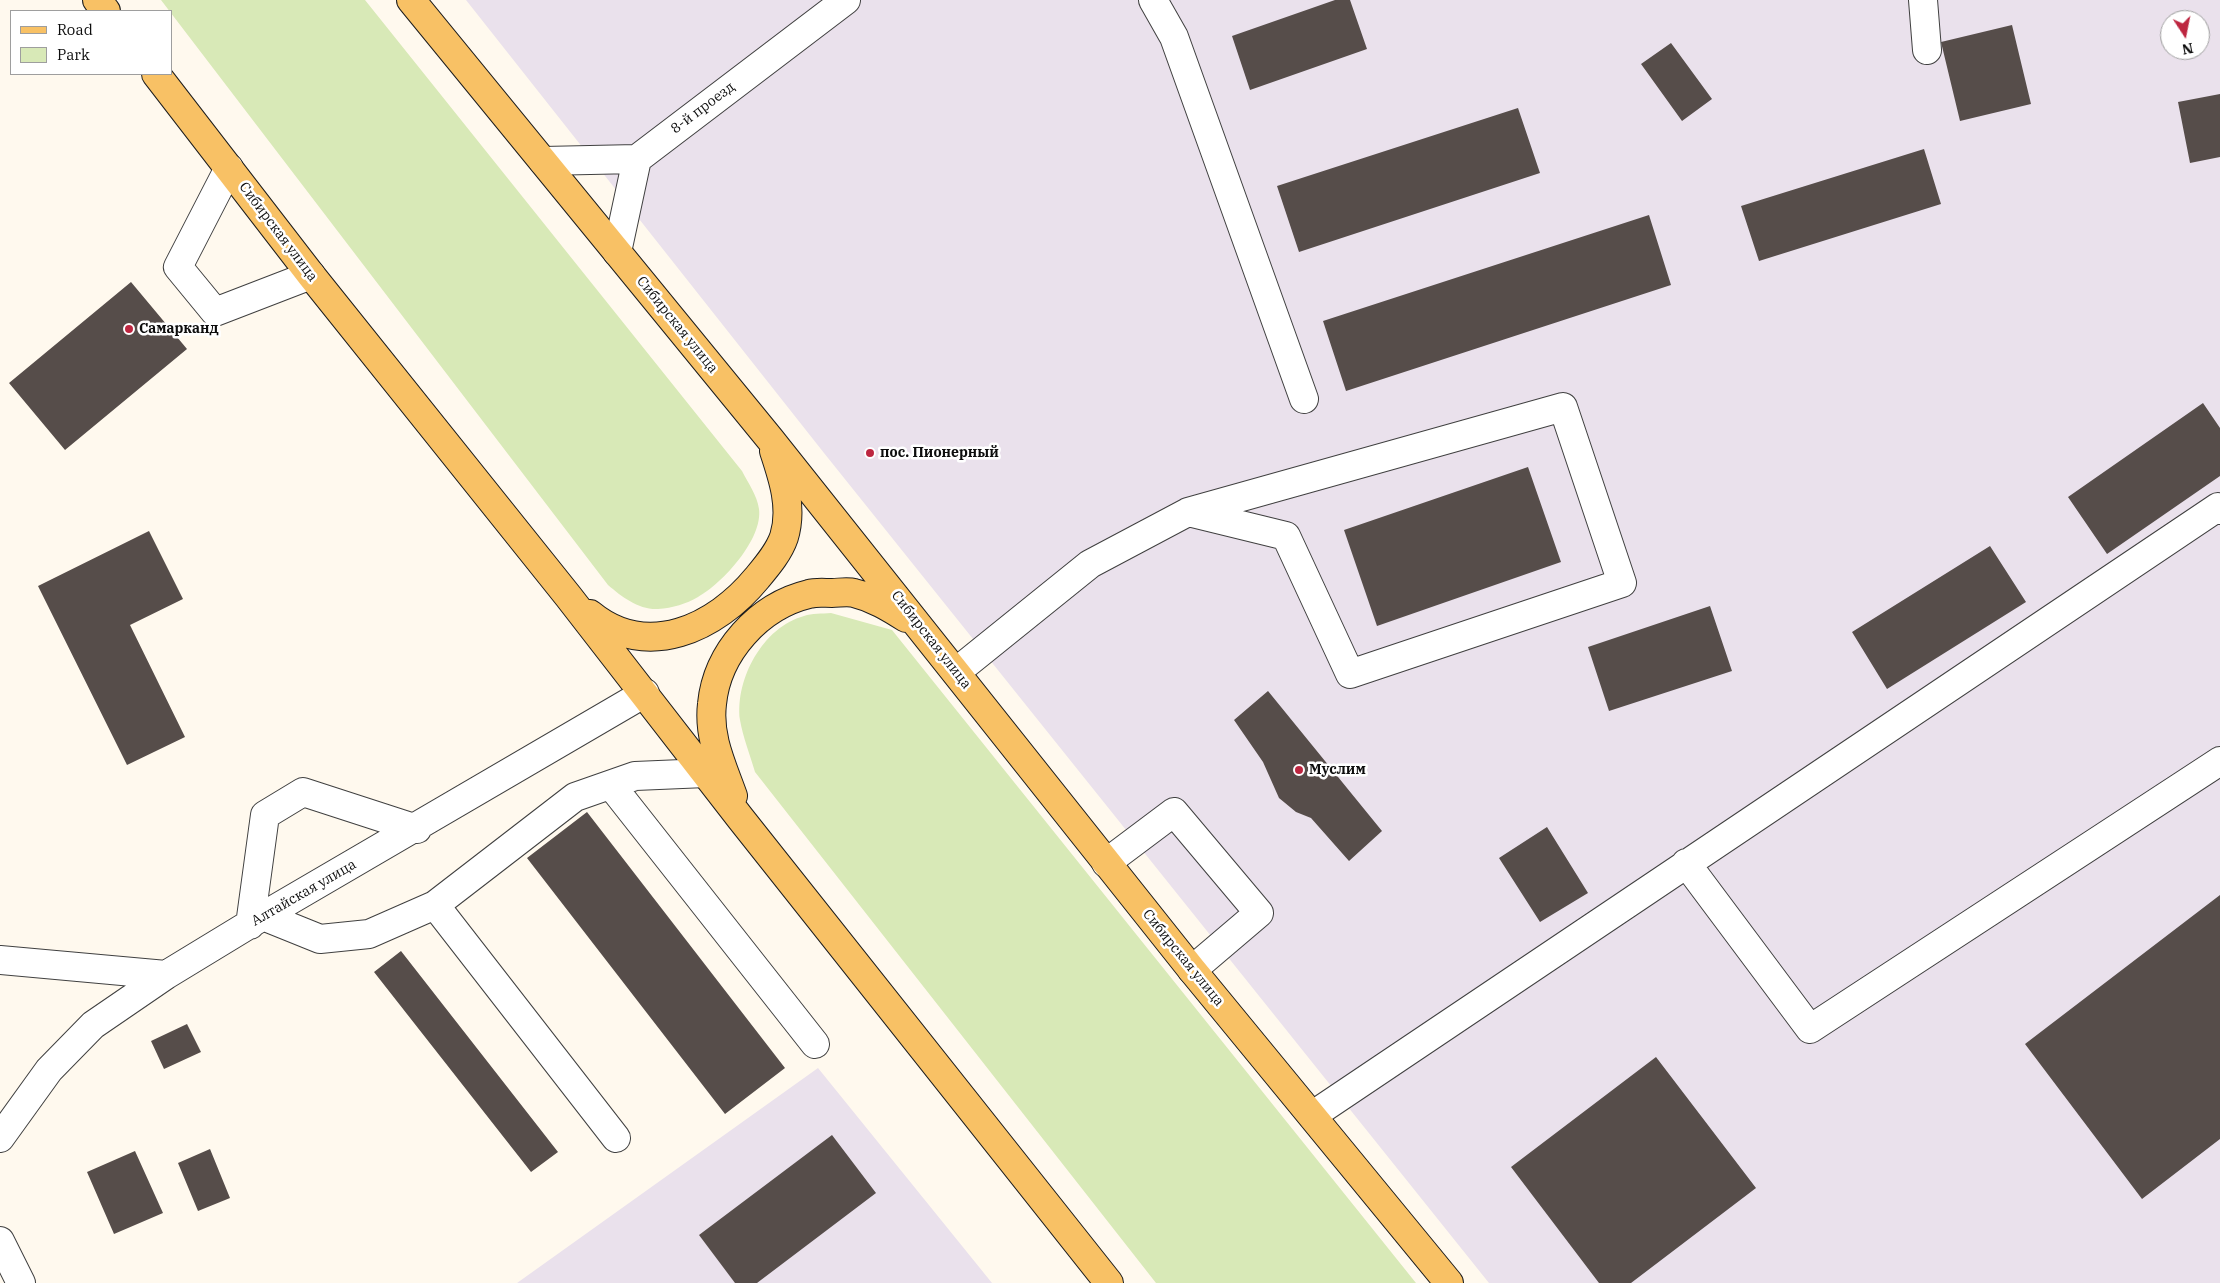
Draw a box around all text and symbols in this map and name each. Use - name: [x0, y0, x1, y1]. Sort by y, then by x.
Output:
- legend: [10, 10, 172, 75]
- north arrow: [2160, 10, 2210, 60]
- text: Road: [57, 20, 93, 39]
- text: N: [2181, 39, 2195, 59]
- text: Park: [57, 45, 90, 64]
- street label: 8-й проезд: [668, 79, 738, 137]
- street label: Сибирская улица: [235, 179, 321, 285]
- street label: Сибирская улица: [633, 273, 721, 377]
- place label: Самарканд: [139, 321, 218, 337]
- marker: Самарканд: [123, 323, 135, 335]
- place label: пос. Пионерный: [880, 445, 999, 461]
- marker: пос. Пионерный: [864, 447, 876, 459]
- street label: Сибирская улица: [888, 588, 974, 692]
- place label: Муслим: [1309, 762, 1366, 778]
- marker: Муслим: [1293, 764, 1305, 776]
- street label: Алтайская улица: [249, 856, 359, 930]
- street label: Сибирская улица: [1139, 906, 1227, 1010]

